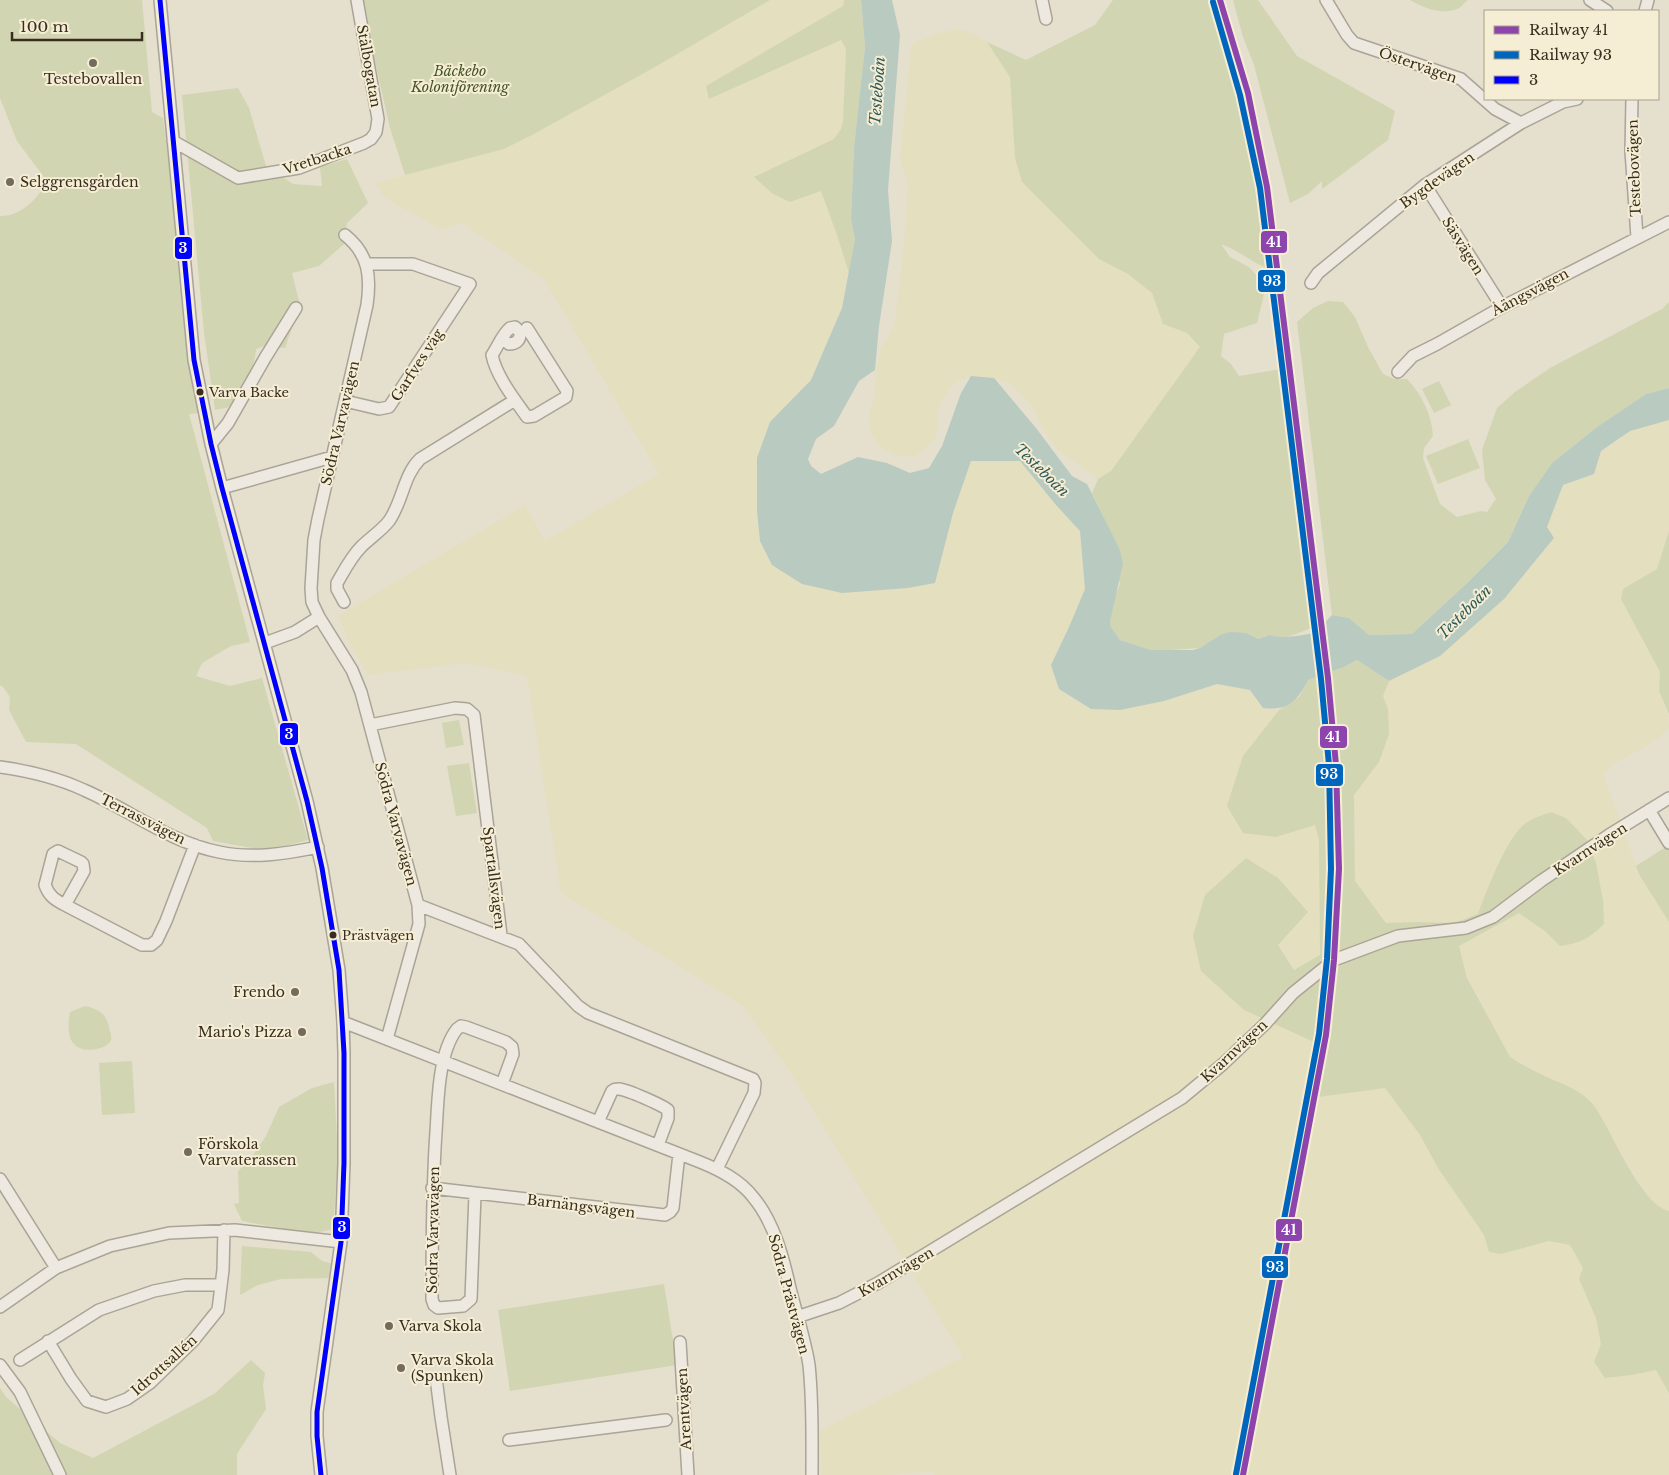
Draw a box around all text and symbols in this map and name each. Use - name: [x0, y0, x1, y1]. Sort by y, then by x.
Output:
- scale bar: [12, 10, 142, 42]
- legend: [1484, 10, 1659, 100]
- text: 100 m: [20, 17, 69, 36]
- text: Railway 41: [1529, 20, 1609, 39]
- street label: Stålbogatan: [353, 23, 385, 109]
- street label: Östervägen: [1376, 42, 1460, 87]
- text: Railway 93: [1529, 45, 1612, 64]
- water label: Testeboån: [865, 56, 889, 126]
- marker: Testebovallen: [87, 57, 99, 69]
- park label: Bäckebo Koloniförening: [410, 62, 510, 96]
- place label: Testebovallen: [44, 70, 143, 88]
- text: 3: [1529, 70, 1538, 89]
- street label: Testebovägen: [1623, 119, 1645, 217]
- street label: Vretbacka: [280, 139, 354, 179]
- street label: Bygdevägen: [1396, 148, 1478, 212]
- place label: Selggrensgården: [20, 173, 139, 191]
- marker: Selggrensgården: [4, 176, 16, 188]
- street label: Säsvägen: [1438, 214, 1488, 279]
- line badge: 41: [1260, 230, 1288, 254]
- text: 41: [1266, 233, 1282, 251]
- line badge: 3: [174, 236, 193, 260]
- text: 3: [179, 239, 188, 257]
- street label: Åängsvägen: [1487, 264, 1572, 320]
- line badge: 93: [1257, 269, 1286, 293]
- text: 93: [1263, 272, 1281, 290]
- street label: Garfves väg: [387, 325, 448, 405]
- street label: Södra Varvavägen: [317, 359, 363, 487]
- place label: Varva Backe: [208, 384, 289, 401]
- marker: Varva Backe: [195, 387, 205, 397]
- water label: Testeboån: [1011, 439, 1073, 501]
- water label: Testeboån: [1433, 581, 1495, 643]
- line badge: 3: [279, 722, 299, 746]
- text: 3: [285, 725, 294, 743]
- line badge: 41: [1319, 725, 1348, 749]
- text: 41: [1325, 728, 1341, 746]
- street label: Södra Varvavägen: [371, 760, 421, 888]
- line badge: 93: [1315, 763, 1344, 787]
- text: 93: [1320, 765, 1338, 783]
- street label: Terrassvägen: [97, 790, 189, 848]
- street label: Kvarnvägen: [1550, 818, 1631, 879]
- street label: Spartallsvägen: [479, 826, 509, 931]
- place label: Prästvägen: [342, 927, 414, 944]
- marker: Prästvägen: [328, 930, 338, 940]
- place label: Frendo: [233, 983, 285, 1001]
- marker: Frendo: [289, 986, 301, 998]
- street label: Kvarnvägen: [1197, 1015, 1271, 1086]
- place label: Mario's Pizza: [198, 1023, 292, 1041]
- marker: Mario's Pizza: [296, 1026, 308, 1038]
- place label: Förskola Varvaterassen: [197, 1135, 297, 1169]
- marker: Förskola Varvaterassen: [182, 1146, 194, 1158]
- street label: Södra Varvavägen: [423, 1166, 443, 1294]
- street label: Barnängsvägen: [526, 1190, 637, 1222]
- line badge: 3: [332, 1216, 351, 1240]
- text: 3: [338, 1218, 347, 1236]
- line badge: 41: [1275, 1218, 1303, 1242]
- text: 41: [1281, 1221, 1297, 1239]
- street label: Södra Prästvägen: [764, 1232, 814, 1356]
- street label: Kvarnvägen: [855, 1243, 937, 1301]
- line badge: 93: [1261, 1255, 1289, 1279]
- text: 93: [1266, 1258, 1284, 1276]
- place label: Varva Skola: [398, 1317, 482, 1335]
- marker: Varva Skola: [383, 1320, 395, 1332]
- street label: Idrottsallén: [127, 1331, 201, 1399]
- place label: Varva Skola (Spunken): [410, 1351, 494, 1385]
- marker: Varva Skola (Spunken): [395, 1362, 407, 1374]
- street label: Arentvägen: [673, 1367, 695, 1452]

